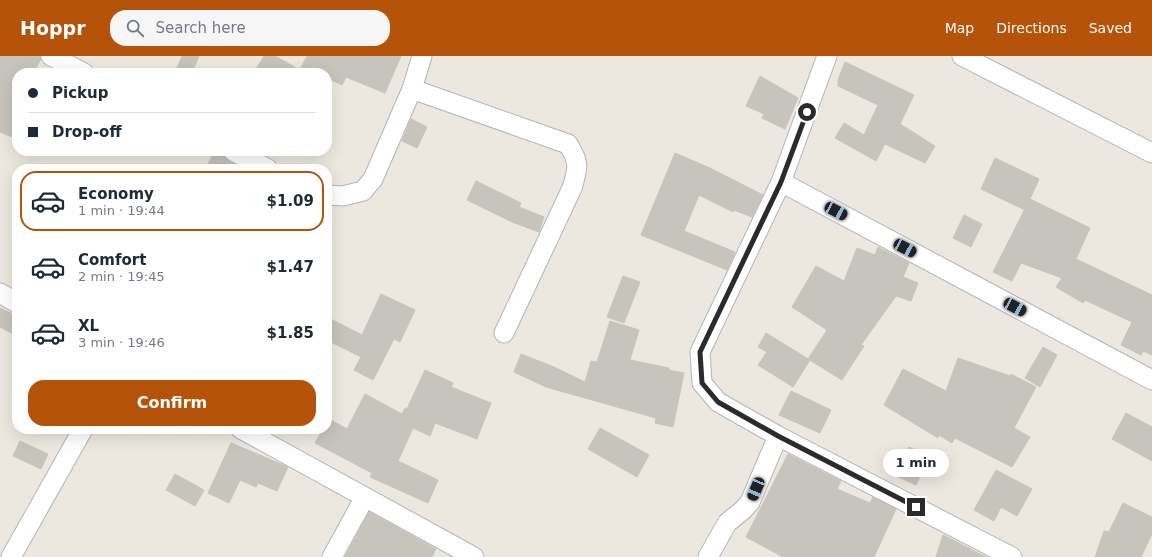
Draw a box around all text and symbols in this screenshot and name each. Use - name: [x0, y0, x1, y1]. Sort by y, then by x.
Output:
- search box: [110, 10, 390, 46]
- text: Hoppr: [20, 17, 86, 39]
- icon: search: [124, 17, 146, 39]
- text: Search here: [156, 19, 246, 37]
- text: Map: [945, 20, 974, 36]
- text: Directions: [996, 20, 1067, 36]
- text: Saved: [1089, 20, 1132, 36]
- text: Pickup: [52, 84, 108, 102]
- route start: [798, 103, 816, 121]
- text: Drop-off: [52, 123, 122, 141]
- icon: car: [30, 183, 66, 219]
- text: Economy: [78, 185, 154, 203]
- text: $1.09: [267, 192, 314, 210]
- car: [823, 200, 849, 222]
- text: 1 min · 19:44: [78, 203, 165, 218]
- car: [892, 237, 918, 259]
- icon: car: [30, 249, 66, 285]
- text: Comfort: [78, 251, 146, 269]
- text: $1.47: [267, 258, 314, 276]
- text: 2 min · 19:45: [78, 269, 165, 284]
- car: [1002, 296, 1028, 318]
- icon: car: [30, 315, 66, 351]
- text: XL: [78, 317, 99, 335]
- text: $1.85: [267, 324, 314, 342]
- text: 3 min · 19:46: [78, 335, 165, 350]
- button: Confirm: [28, 380, 316, 426]
- callout: 1 min: [883, 449, 949, 477]
- text: 1 min: [896, 455, 936, 470]
- car: [746, 476, 766, 502]
- route end: [907, 498, 925, 516]

